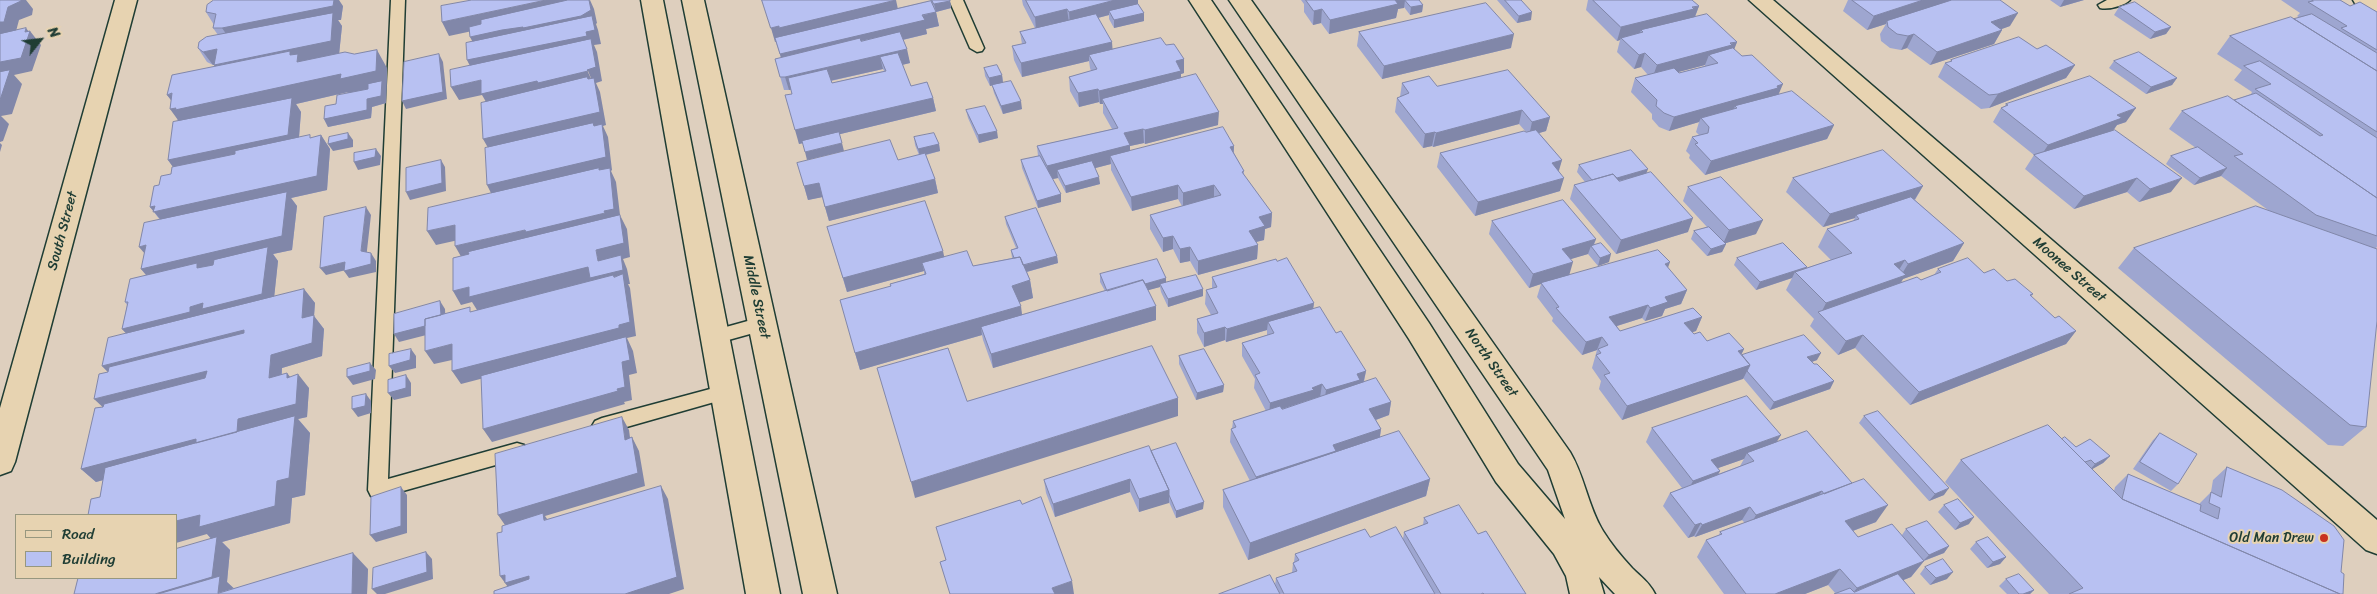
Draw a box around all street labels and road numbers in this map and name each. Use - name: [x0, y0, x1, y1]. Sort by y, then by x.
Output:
- street label: South Street: [44, 190, 82, 272]
- street label: Moonee Street: [2029, 234, 2109, 306]
- street label: Middle Street: [739, 253, 773, 341]
- street label: North Street: [1461, 325, 1521, 401]

